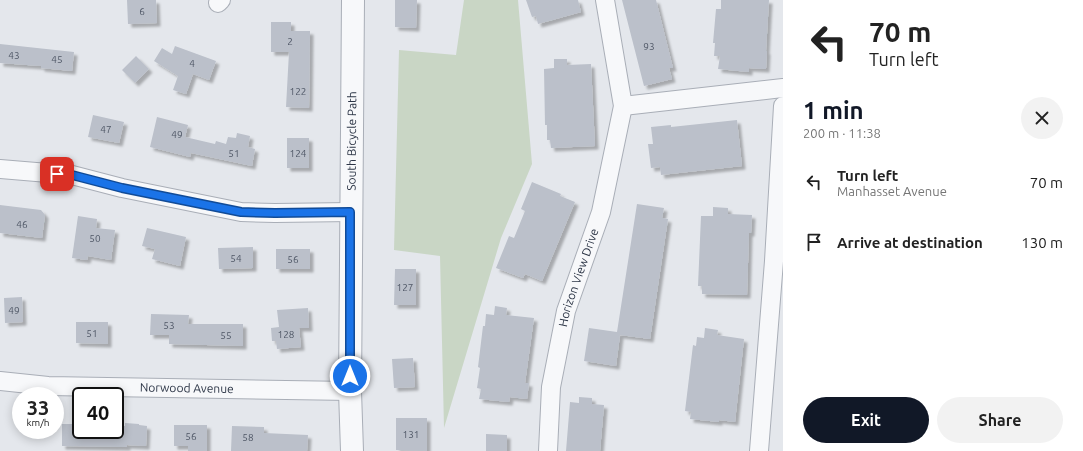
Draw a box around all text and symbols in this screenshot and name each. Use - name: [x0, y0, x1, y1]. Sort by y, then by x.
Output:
- house number: 6: [139, 6, 145, 17]
- icon: left: [803, 16, 855, 68]
- text: 70 m: [869, 16, 931, 47]
- house number: 2: [287, 36, 293, 47]
- house number: 93: [643, 41, 655, 52]
- text: Turn left: [869, 49, 939, 69]
- house number: 43: [8, 50, 20, 61]
- house number: 45: [51, 54, 63, 65]
- house number: 4: [189, 58, 195, 69]
- house number: 122: [290, 86, 306, 97]
- street label: South Bicycle Path: [345, 91, 358, 191]
- text: 1 min: [803, 97, 864, 124]
- button: close: [1021, 97, 1063, 139]
- house number: 47: [100, 124, 112, 135]
- text: 200 m · 11:38: [803, 126, 881, 140]
- house number: 49: [171, 129, 183, 140]
- house number: 51: [228, 148, 240, 159]
- house number: 124: [290, 148, 307, 159]
- pin: [40, 157, 74, 191]
- icon: arrive: [46, 163, 68, 185]
- text: Turn left: [837, 167, 898, 184]
- icon: left: [803, 171, 825, 193]
- text: 70 m: [1030, 174, 1063, 191]
- text: Manhasset Avenue: [837, 184, 947, 198]
- house number: 46: [16, 219, 28, 230]
- street label: Horizon View Drive: [556, 227, 601, 328]
- icon: arrive: [803, 231, 825, 253]
- house number: 50: [89, 233, 101, 244]
- text: Arrive at destination: [837, 234, 983, 251]
- text: 130 m: [1021, 234, 1063, 251]
- house number: 54: [230, 253, 242, 264]
- house number: 56: [287, 254, 299, 265]
- house number: 127: [397, 282, 413, 293]
- house number: 49: [8, 305, 20, 316]
- house number: 53: [163, 320, 175, 331]
- house number: 51: [86, 328, 98, 339]
- house number: 128: [278, 329, 295, 340]
- house number: 55: [220, 330, 232, 341]
- position arrow: [329, 355, 371, 397]
- street label: Norwood Avenue: [140, 381, 234, 395]
- speed limit sign: 40: [72, 387, 124, 439]
- text: 33: [27, 396, 49, 419]
- button: Exit: [803, 397, 929, 443]
- button: Share: [937, 397, 1063, 443]
- text: km/h: [26, 417, 50, 428]
- house number: 131: [403, 429, 419, 440]
- house number: 56: [185, 431, 197, 442]
- house number: 58: [242, 432, 254, 443]

